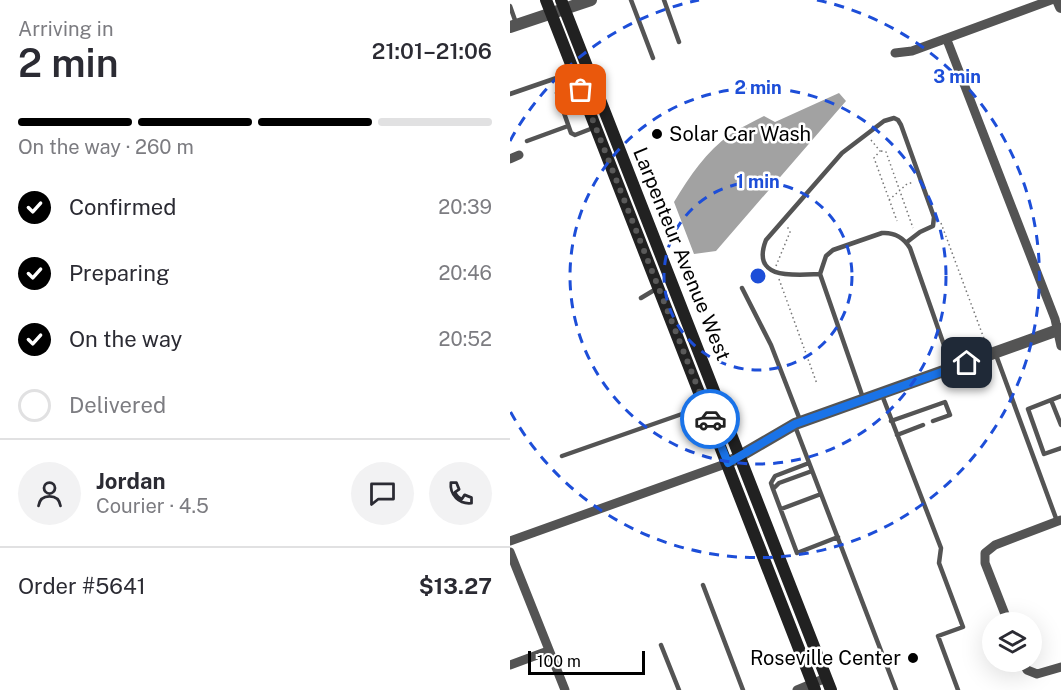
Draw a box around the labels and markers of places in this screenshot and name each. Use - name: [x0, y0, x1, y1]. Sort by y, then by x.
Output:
- pin: [555, 64, 606, 115]
- place label: Solar Car Wash: [669, 122, 811, 146]
- marker: Solar Car Wash: [650, 127, 664, 141]
- centre of rings: [748, 266, 768, 286]
- pin: [941, 337, 992, 388]
- place label: Roseville Center: [750, 646, 901, 670]
- marker: Roseville Center: [906, 651, 920, 665]

